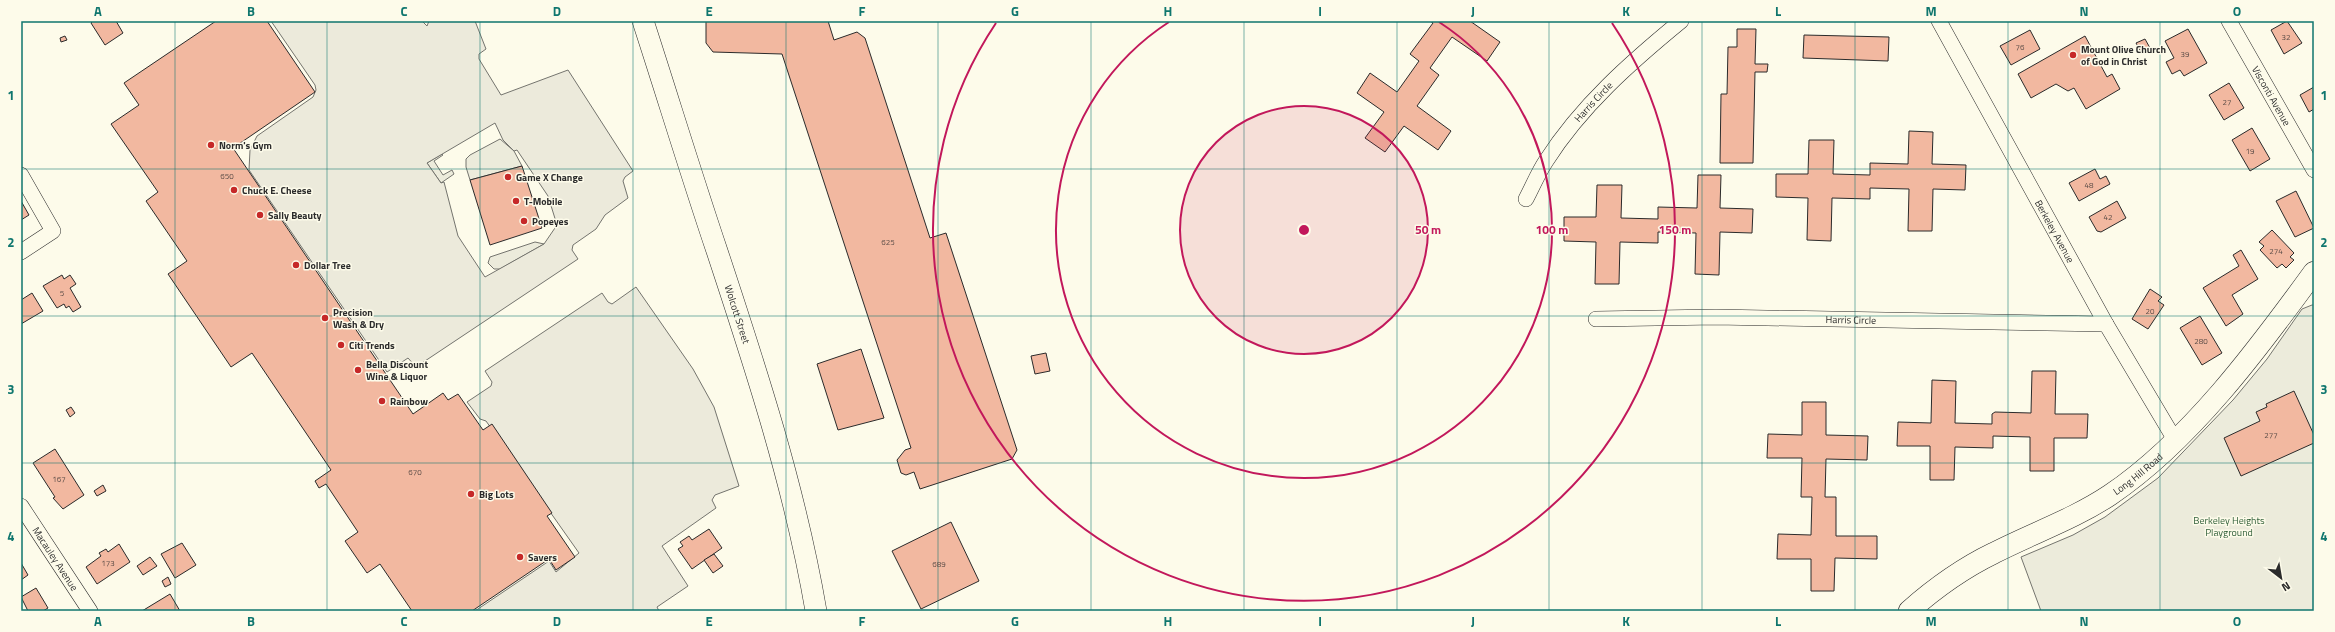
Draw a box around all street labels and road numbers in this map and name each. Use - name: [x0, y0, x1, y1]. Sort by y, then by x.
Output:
- street label: Visconti Avenue: [2248, 63, 2294, 129]
- street label: Harris Circle: [1571, 78, 1616, 125]
- street label: Berkeley Avenue: [2031, 197, 2078, 266]
- street label: Wolcott Street: [721, 283, 754, 346]
- street label: Harris Circle: [1826, 312, 1876, 328]
- street label: Long Hill Road: [2110, 449, 2166, 499]
- street label: Macauley Avenue: [29, 524, 82, 594]

